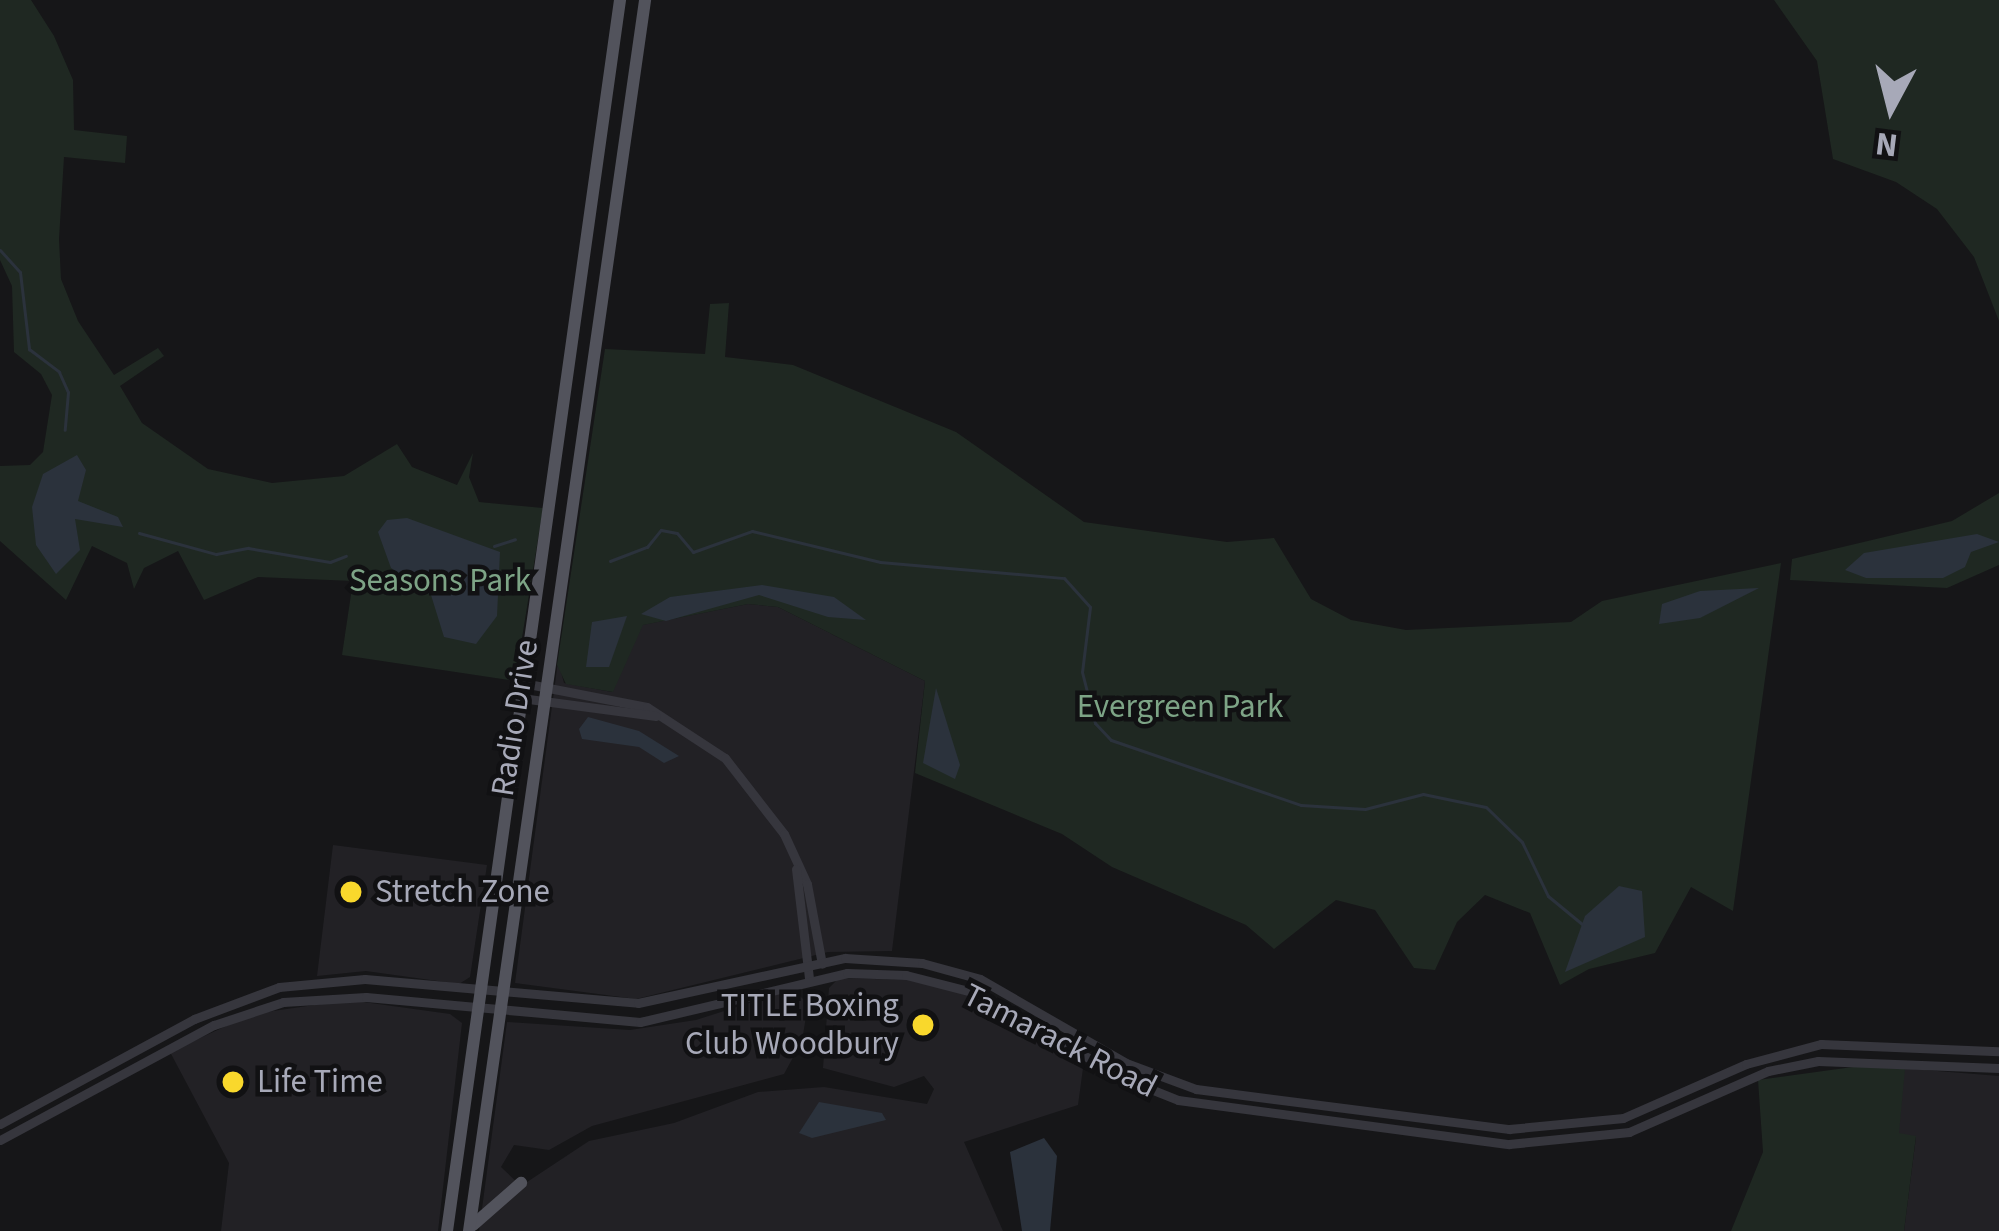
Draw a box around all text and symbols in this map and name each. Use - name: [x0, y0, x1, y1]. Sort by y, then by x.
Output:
- north arrow: [1831, 48, 1951, 168]
- text: N: [1873, 120, 1900, 169]
- park label: Seasons Park: [349, 561, 531, 601]
- street label: Radio Drive: [483, 637, 547, 799]
- park label: Evergreen Park: [1077, 687, 1283, 727]
- place label: Stretch Zone: [375, 872, 550, 912]
- marker: Stretch Zone: [338, 879, 364, 905]
- street label: Tamarack Road: [957, 975, 1163, 1107]
- place label: TITLE Boxing Club Woodbury: [685, 986, 899, 1064]
- marker: TITLE Boxing Club Woodbury: [910, 1012, 936, 1038]
- place label: Life Time: [257, 1062, 383, 1102]
- marker: Life Time: [220, 1069, 246, 1095]

